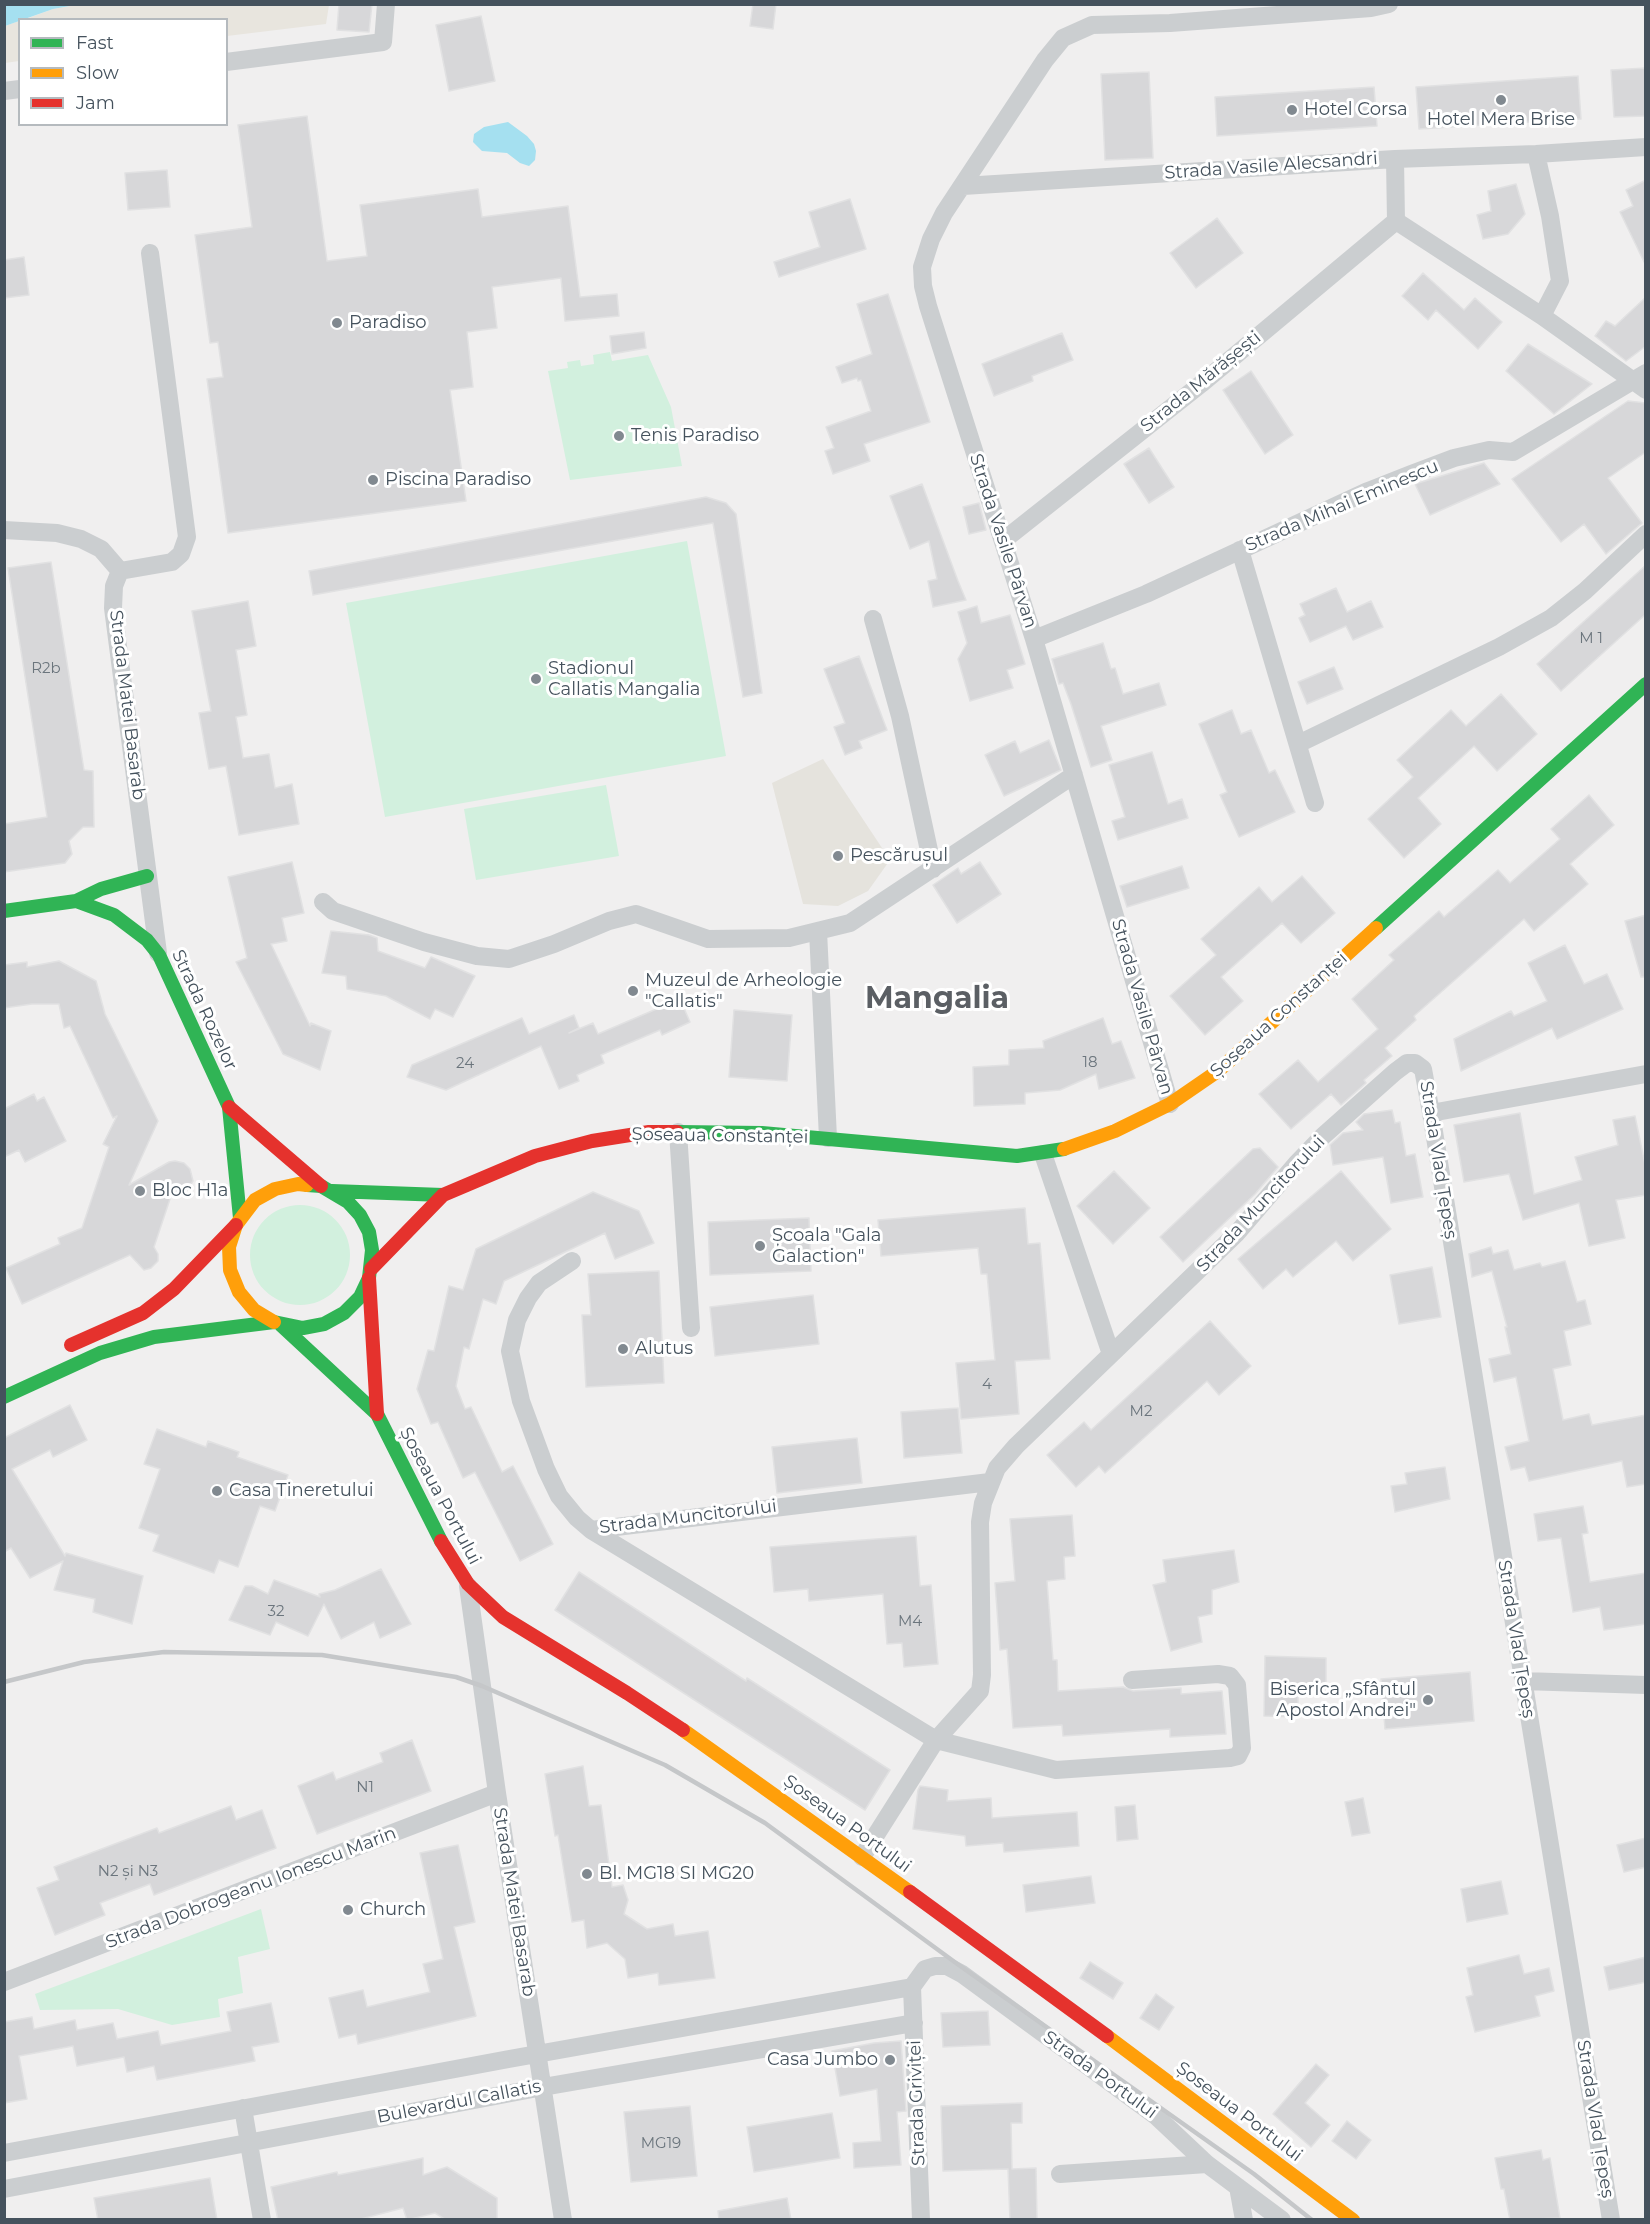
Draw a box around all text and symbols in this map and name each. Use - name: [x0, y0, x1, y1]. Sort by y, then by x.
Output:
- legend: [18, 18, 228, 126]
- text: Fast: [76, 32, 114, 54]
- text: Slow: [76, 62, 119, 84]
- text: Jam: [76, 92, 115, 114]
- marker: Hotel Mera Brise: [1494, 93, 1508, 107]
- place label: Hotel Corsa: [1304, 99, 1408, 121]
- marker: Hotel Corsa: [1285, 103, 1299, 117]
- place label: Hotel Mera Brise: [1427, 109, 1575, 131]
- street label: Strada Vasile Alecsandri: [1164, 148, 1378, 184]
- place label: Paradiso: [349, 312, 426, 334]
- marker: Paradiso: [330, 316, 344, 330]
- street label: Strada Mărășești: [1136, 327, 1266, 437]
- place label: Tenis Paradiso: [631, 425, 759, 447]
- marker: Tenis Paradiso: [612, 429, 626, 443]
- street label: Strada Vasile Pârvan: [965, 451, 1041, 631]
- street label: Strada Mihai Eminescu: [1242, 456, 1442, 556]
- place label: Piscina Paradiso: [385, 469, 531, 491]
- marker: Piscina Paradiso: [366, 473, 380, 487]
- street label: Strada Matei Basarab: [105, 609, 149, 801]
- house number: M 1: [1579, 630, 1603, 648]
- place label: Stadionul Callatis Mangalia: [548, 658, 700, 700]
- house number: R2b: [31, 660, 61, 678]
- marker: Stadionul Callatis Mangalia: [529, 672, 543, 686]
- place label: Pescărușul: [850, 845, 948, 867]
- marker: Pescărușul: [831, 849, 845, 863]
- street label: Strada Vasile Pârvan: [1107, 916, 1177, 1098]
- street label: Strada Rozelor: [167, 946, 241, 1074]
- street label: Șoseaua Constanței: [1206, 948, 1352, 1082]
- place label: Muzeul de Arheologie "Callatis": [645, 970, 842, 1012]
- district label: Mangalia: [865, 981, 1009, 1017]
- marker: Muzeul de Arheologie "Callatis": [626, 984, 640, 998]
- house number: 18: [1083, 1054, 1097, 1072]
- house number: 24: [456, 1055, 474, 1073]
- street label: Strada Vlad Țepeș: [1415, 1079, 1461, 1241]
- street label: Șoseaua Constanței: [631, 1124, 809, 1148]
- street label: Strada Muncitorului: [1192, 1131, 1330, 1277]
- place label: Bloc H1a: [152, 1180, 228, 1202]
- marker: Bloc H1a: [133, 1184, 147, 1198]
- place label: Școala "Gala Galaction": [772, 1225, 881, 1268]
- marker: Școala "Gala Galaction": [753, 1239, 767, 1253]
- place label: Alutus: [635, 1338, 693, 1360]
- marker: Alutus: [616, 1342, 630, 1356]
- house number: 4: [982, 1376, 992, 1394]
- house number: M2: [1130, 1403, 1152, 1421]
- street label: Șoseaua Portului: [395, 1424, 485, 1568]
- place label: Casa Tineretului: [229, 1480, 374, 1502]
- marker: Casa Tineretului: [210, 1484, 224, 1498]
- street label: Strada Muncitorului: [598, 1495, 778, 1539]
- street label: Strada Vlad Țepeș: [1493, 1558, 1539, 1720]
- house number: 32: [268, 1603, 284, 1621]
- house number: M4: [898, 1613, 922, 1631]
- place label: Biserica „Sfântul Apostol Andrei": [1269, 1679, 1416, 1722]
- marker: Biserica „Sfântul Apostol Andrei": [1421, 1693, 1435, 1707]
- street label: Șoseaua Portului: [779, 1770, 915, 1878]
- house number: N1: [356, 1779, 374, 1797]
- street label: Strada Matei Basarab: [488, 1806, 540, 1998]
- street label: Strada Dobrogeanu Ionescu Marin: [103, 1822, 399, 1954]
- house number: N2 și N3: [98, 1863, 158, 1881]
- place label: Bl. MG18 SI MG20: [599, 1863, 754, 1885]
- marker: Bl. MG18 SI MG20: [580, 1867, 594, 1881]
- place label: Church: [360, 1899, 426, 1921]
- marker: Church: [341, 1903, 355, 1917]
- street label: Strada Portului: [1039, 2026, 1161, 2124]
- street label: Strada Vlad Țepeș: [1572, 2038, 1618, 2200]
- street label: Strada Griviței: [904, 2040, 930, 2166]
- place label: Casa Jumbo: [767, 2049, 878, 2071]
- marker: Casa Jumbo: [883, 2053, 897, 2067]
- street label: Șoseaua Portului: [1172, 2058, 1306, 2166]
- street label: Bulevardul Callatis: [375, 2076, 543, 2128]
- house number: MG19: [641, 2135, 681, 2153]

